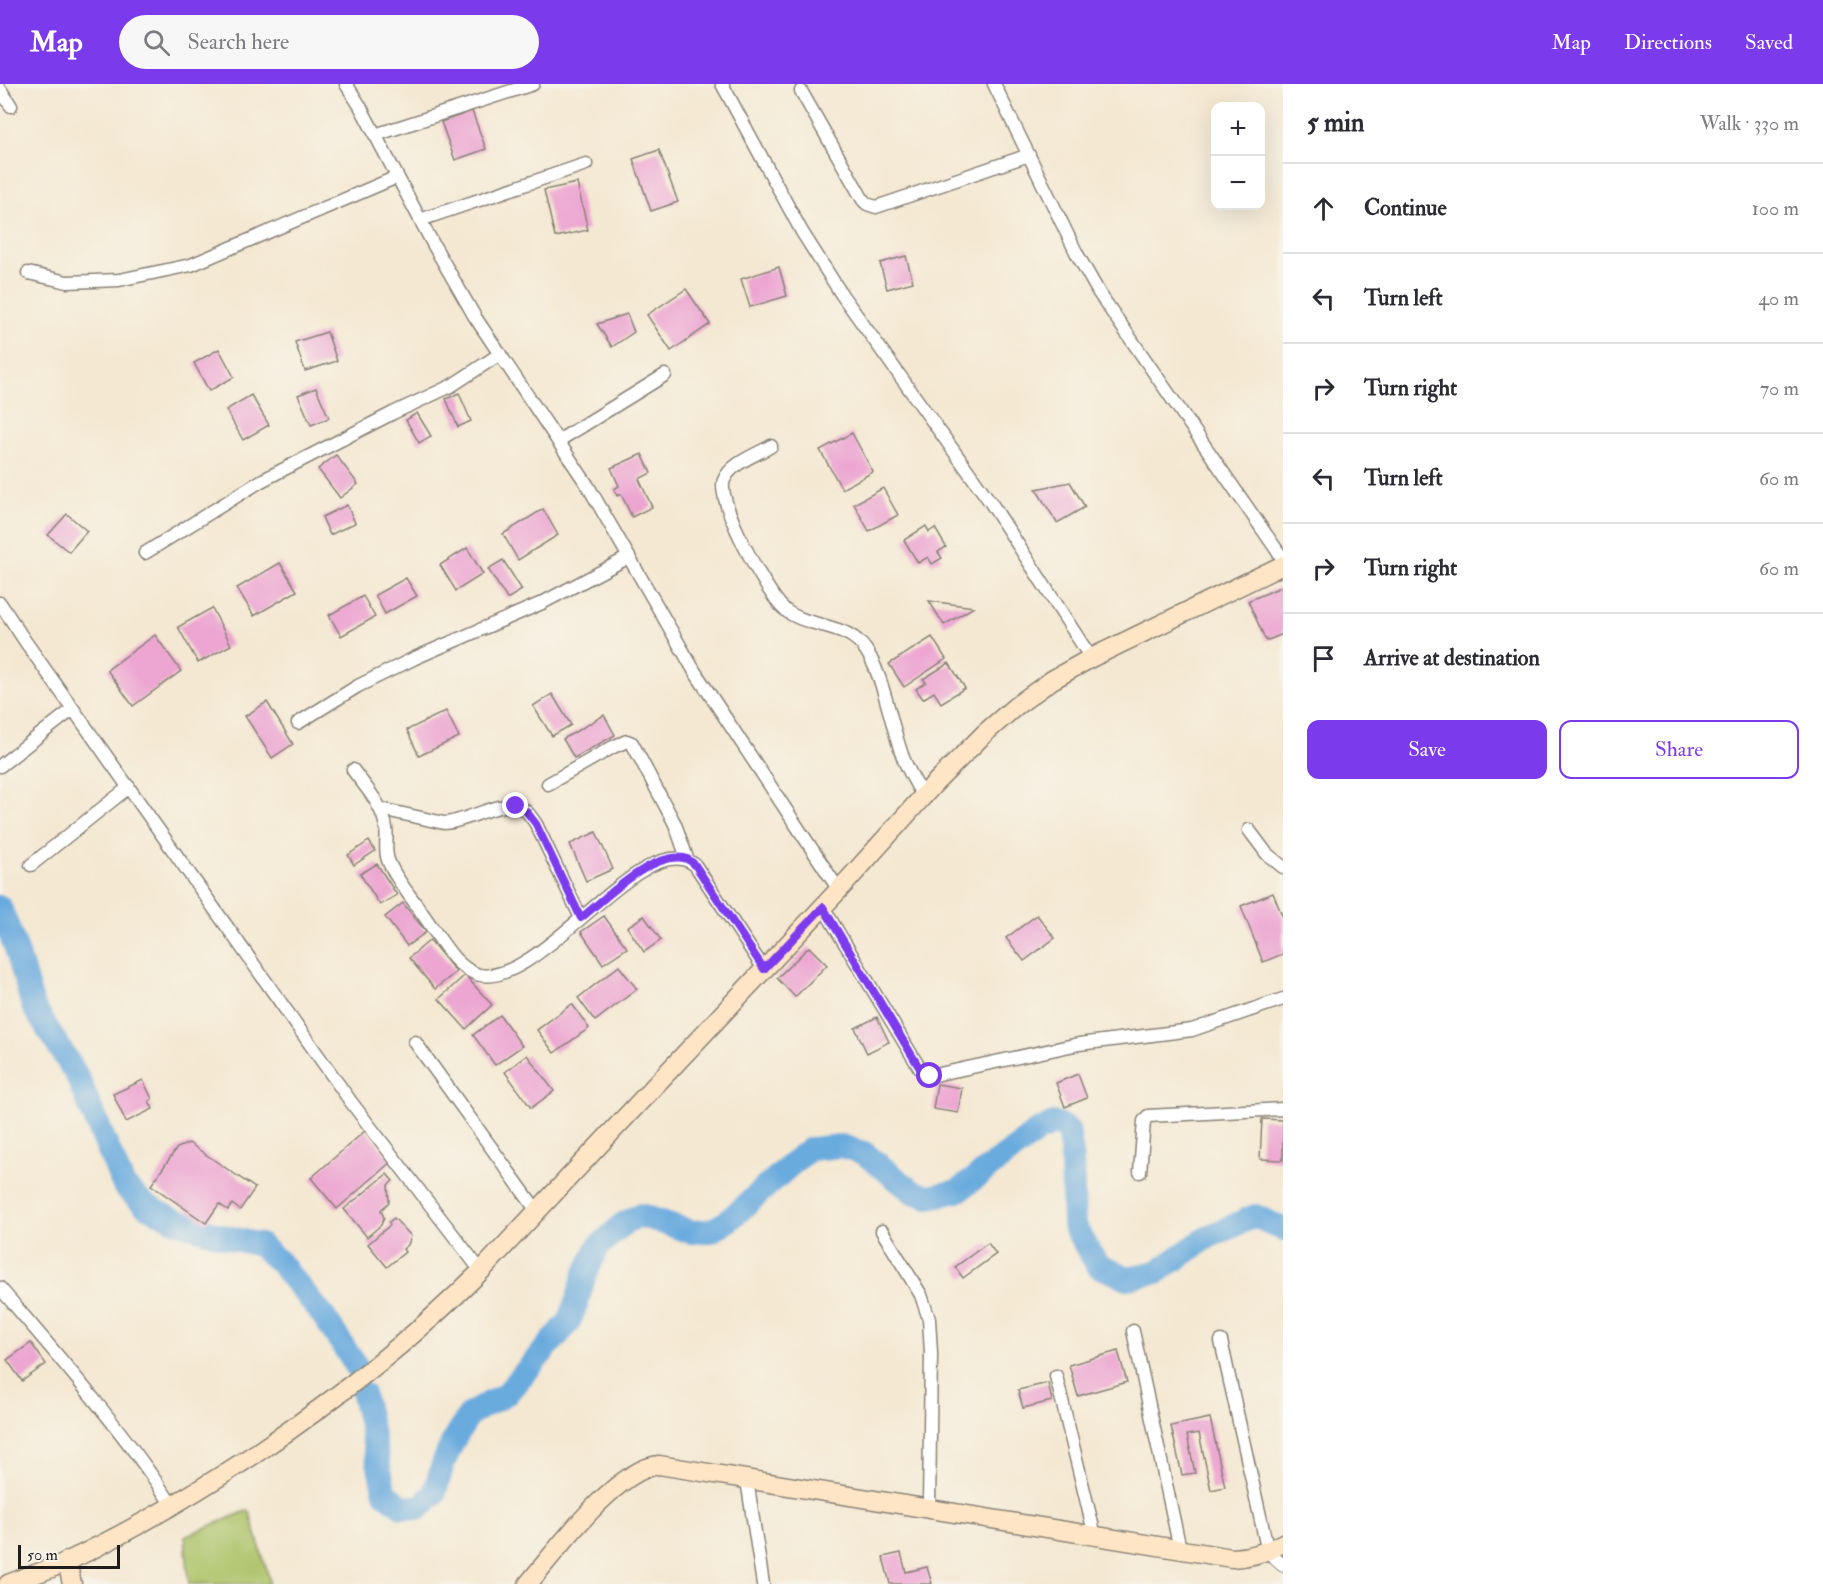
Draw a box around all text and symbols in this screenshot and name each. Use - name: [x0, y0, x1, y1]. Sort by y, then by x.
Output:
- search box: [119, 15, 539, 69]
- text: Map: [30, 25, 83, 60]
- icon: search: [140, 26, 173, 59]
- text: Search here: [188, 28, 289, 56]
- text: Map: [1551, 29, 1591, 56]
- text: Directions: [1624, 29, 1712, 56]
- text: Saved: [1745, 29, 1793, 56]
- map controls: [1211, 102, 1265, 210]
- button: +: [1211, 102, 1265, 156]
- text: 5 min: [1307, 107, 1364, 139]
- text: Walk · 330 m: [1700, 111, 1799, 136]
- button: −: [1211, 156, 1265, 210]
- icon: ahead: [1307, 192, 1340, 225]
- text: Continue: [1364, 194, 1447, 222]
- text: 100 m: [1752, 196, 1799, 221]
- icon: left: [1307, 282, 1340, 315]
- text: Turn left: [1364, 284, 1443, 312]
- text: 40 m: [1758, 286, 1799, 311]
- icon: right: [1307, 372, 1340, 405]
- text: Turn right: [1364, 374, 1457, 402]
- text: 70 m: [1760, 376, 1799, 401]
- icon: left: [1307, 462, 1340, 495]
- text: Turn left: [1364, 464, 1443, 492]
- text: 60 m: [1759, 466, 1799, 491]
- icon: right: [1307, 552, 1340, 585]
- text: Turn right: [1364, 554, 1457, 582]
- text: 60 m: [1759, 556, 1799, 581]
- icon: arrive: [1307, 642, 1340, 675]
- text: Arrive at destination: [1364, 644, 1540, 672]
- button: Save: [1307, 720, 1547, 779]
- button: Share: [1559, 720, 1799, 779]
- route end: [502, 792, 528, 818]
- route start: [916, 1062, 942, 1088]
- scale bar: [18, 1542, 120, 1570]
- text: 50 m: [27, 1545, 58, 1565]

